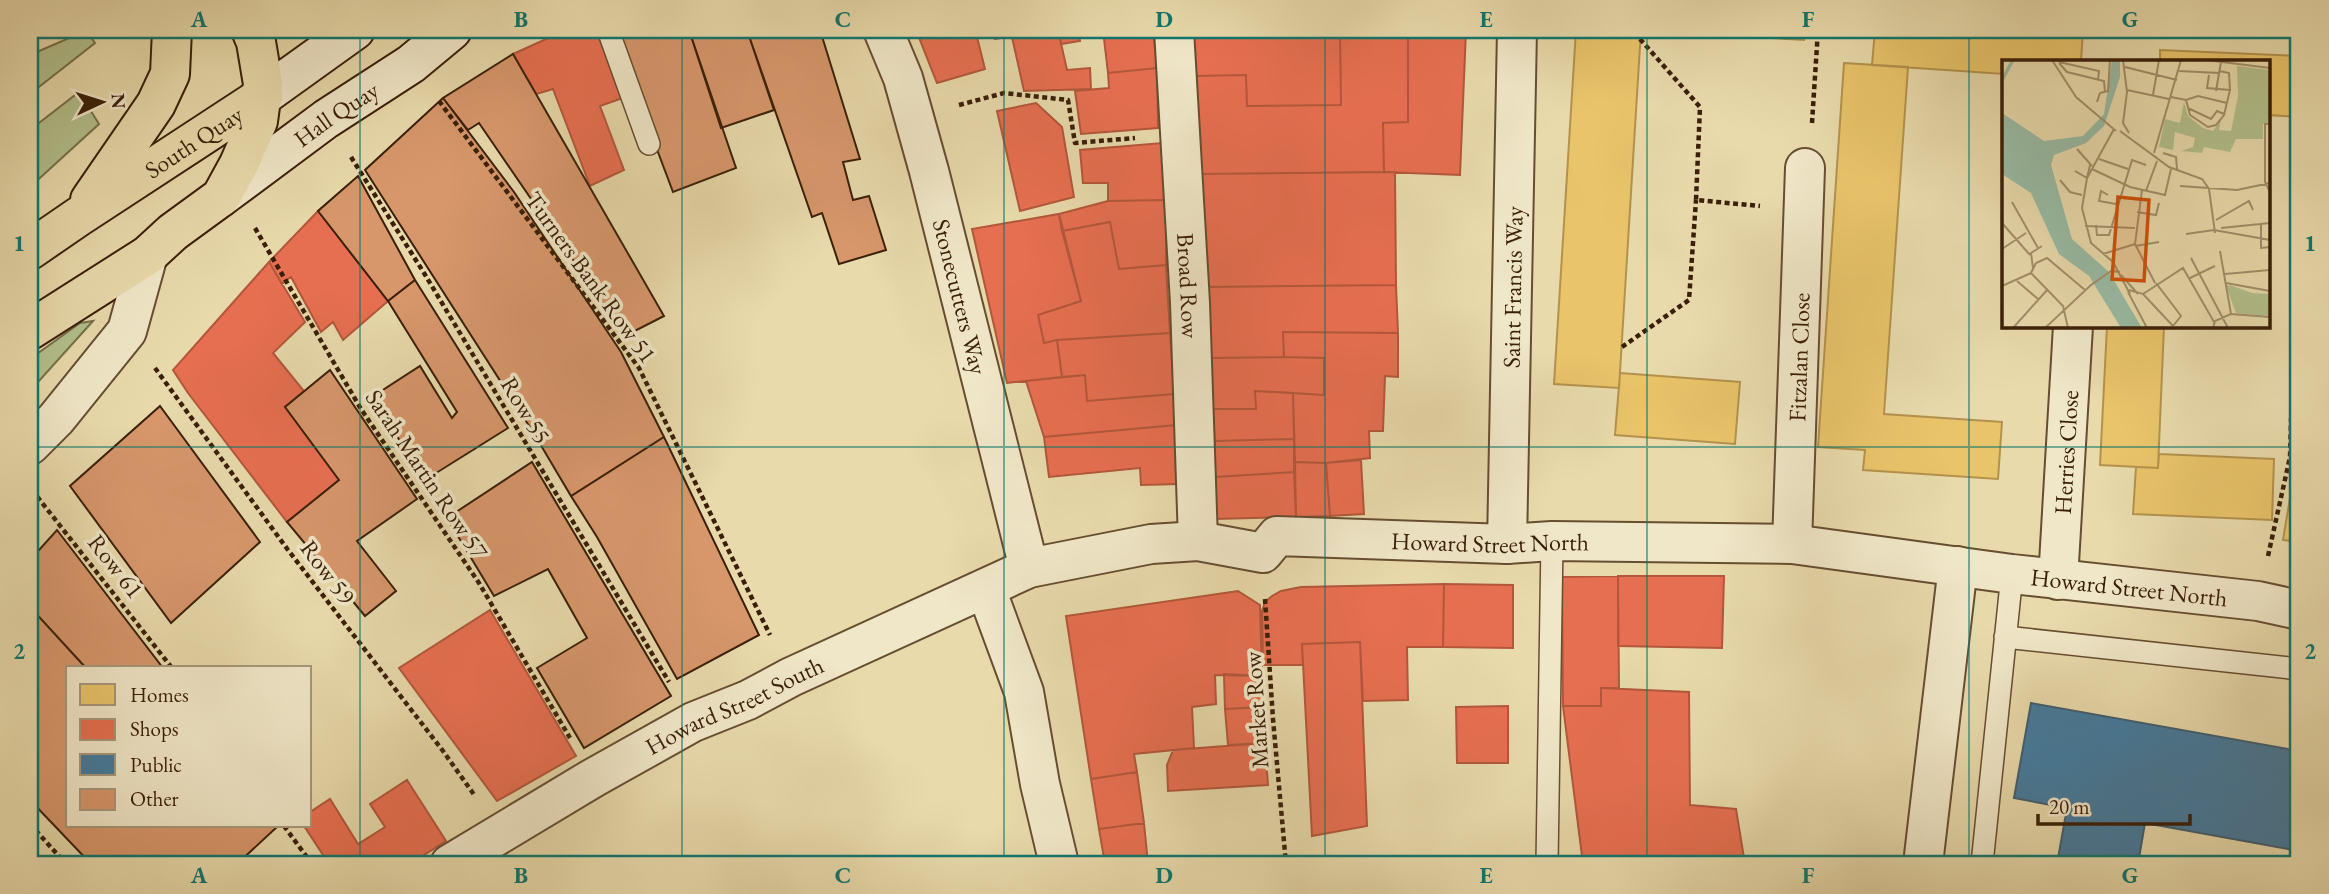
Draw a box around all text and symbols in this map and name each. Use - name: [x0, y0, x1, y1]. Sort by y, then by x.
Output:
- text: A: [190, 4, 208, 34]
- text: B: [514, 4, 528, 34]
- text: C: [835, 4, 851, 34]
- text: D: [1155, 4, 1173, 34]
- text: E: [1479, 4, 1493, 34]
- text: F: [1802, 4, 1815, 34]
- text: G: [2122, 4, 2138, 34]
- inset map: [2002, 60, 2270, 327]
- north arrow: [66, 66, 136, 136]
- street label: Hall Quay: [287, 74, 385, 153]
- text: N: [105, 92, 132, 110]
- street label: South Quay: [138, 98, 249, 185]
- street label: Turners Bank Row 51: [518, 185, 664, 369]
- street label: Saint Francis Way: [1495, 205, 1529, 368]
- street label: Stonecutters Way: [926, 215, 995, 378]
- text: 1: [13, 228, 25, 258]
- text: 1: [2304, 228, 2316, 258]
- street label: Broad Row: [1170, 232, 1207, 339]
- street label: Fitzalan Close: [1781, 292, 1816, 422]
- street label: Row 55: [494, 371, 558, 449]
- street label: Sarah Martin Row 57: [359, 383, 495, 565]
- street label: Herries Close: [2046, 389, 2085, 515]
- street label: Howard Street North: [1391, 524, 1589, 560]
- street label: Row 61: [81, 528, 151, 604]
- street label: Row 59: [294, 534, 363, 611]
- street label: Howard Street North: [2029, 561, 2229, 613]
- text: 2: [13, 636, 25, 666]
- text: 2: [2304, 636, 2316, 666]
- street label: Howard Street South: [639, 649, 828, 761]
- street label: Market Row: [1236, 650, 1276, 769]
- legend: [66, 666, 312, 828]
- text: Homes: [130, 681, 189, 708]
- text: Shops: [130, 715, 179, 742]
- text: Public: [130, 751, 182, 778]
- scale bar: [2038, 782, 2191, 826]
- text: Other: [130, 785, 179, 812]
- text: 20 m: [2049, 793, 2090, 820]
- text: A: [190, 860, 208, 890]
- text: B: [514, 860, 528, 890]
- text: C: [835, 860, 851, 890]
- text: D: [1155, 860, 1173, 890]
- text: E: [1479, 860, 1493, 890]
- text: F: [1802, 860, 1815, 890]
- text: G: [2122, 860, 2138, 890]

